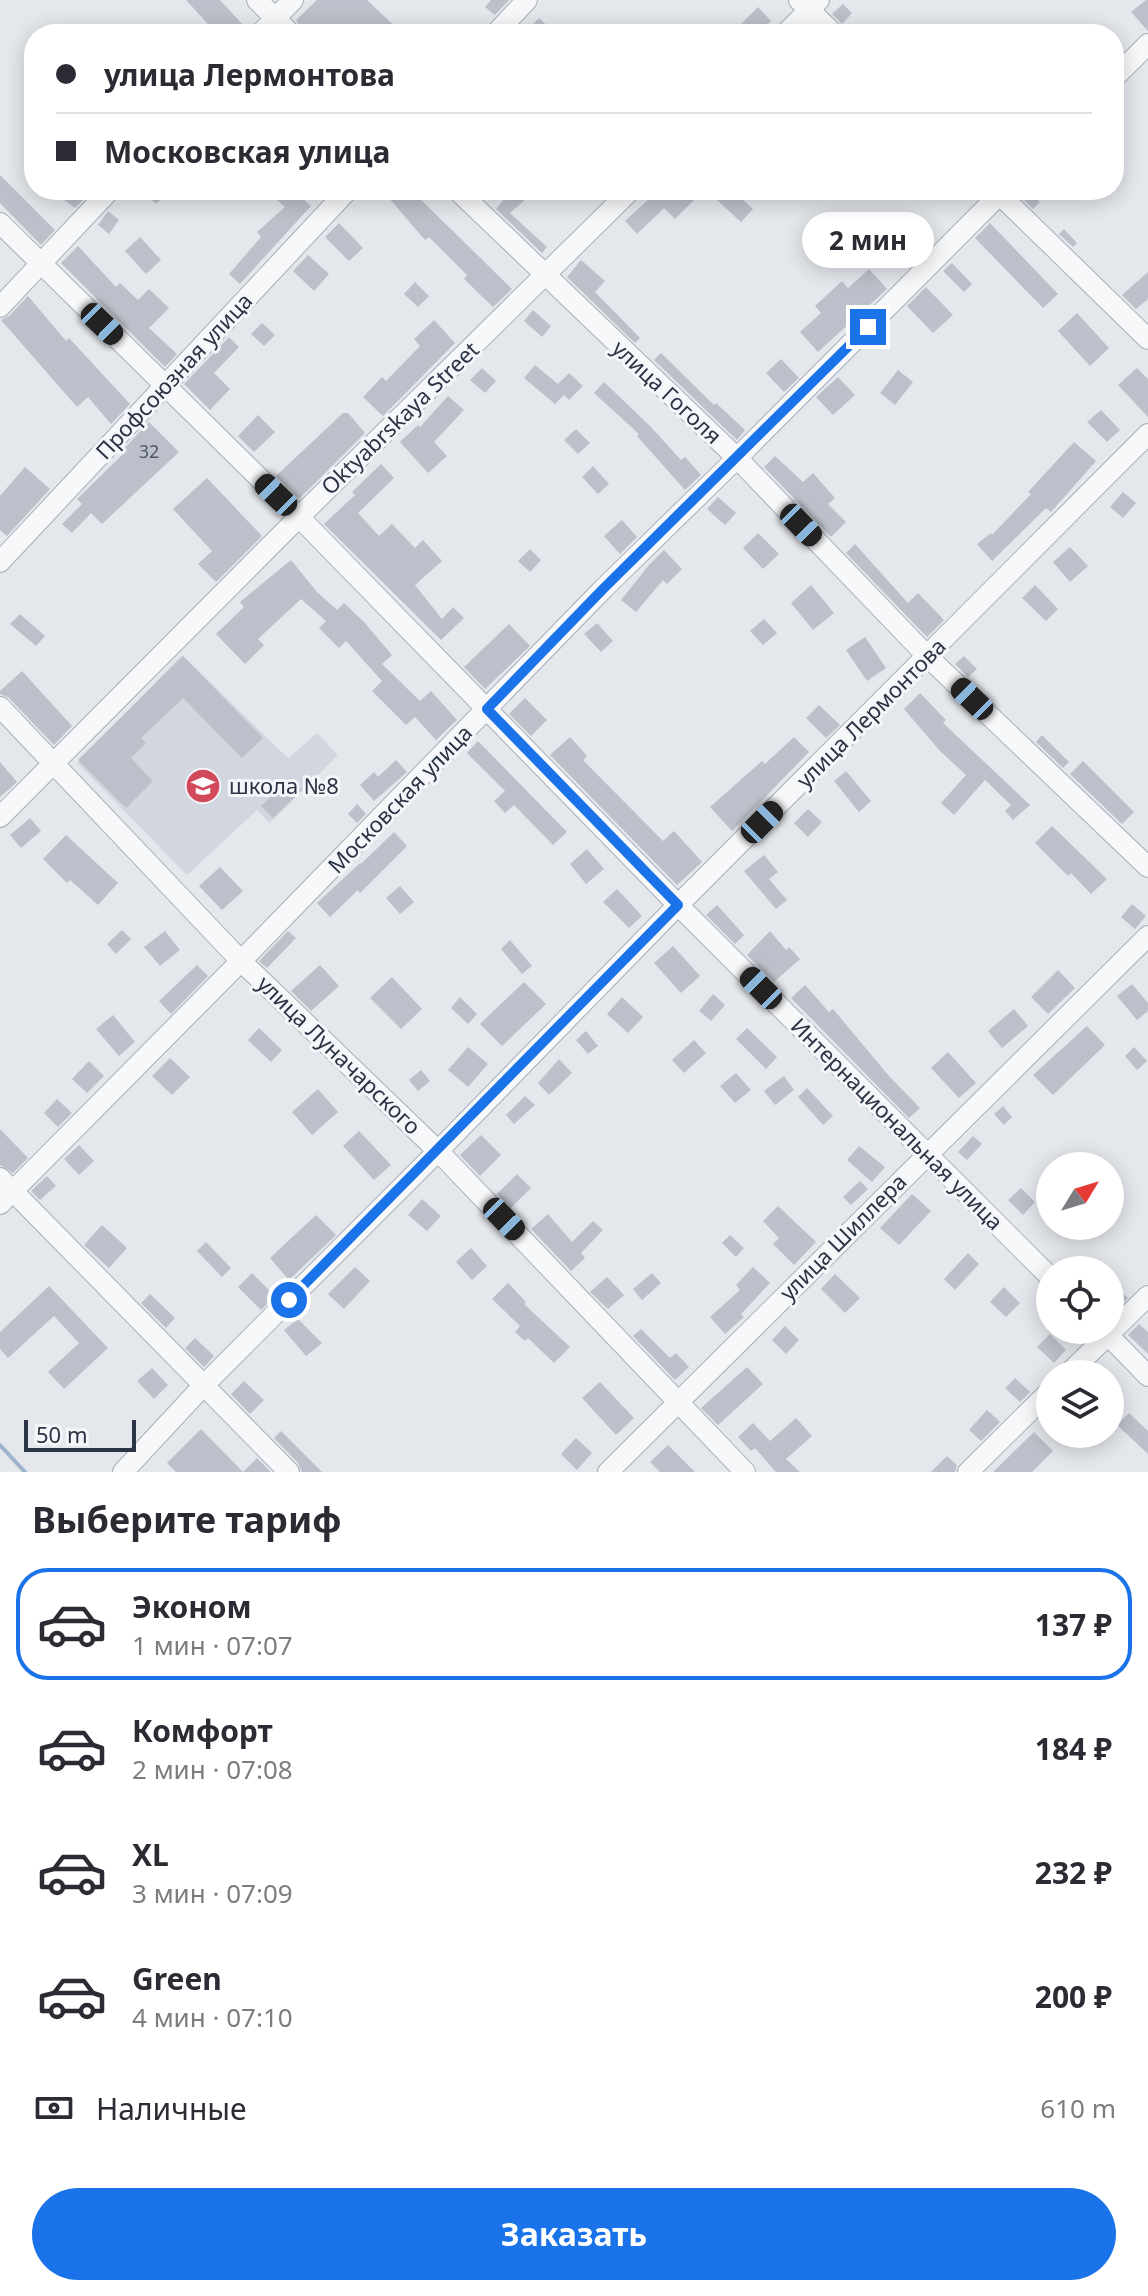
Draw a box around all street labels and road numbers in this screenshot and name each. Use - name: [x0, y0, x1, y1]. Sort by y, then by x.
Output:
- street label: Профсоюзная улица: [88, 286, 258, 465]
- street label: улица Гоголя: [606, 333, 729, 450]
- street label: Oktyabrskaya Street: [314, 334, 485, 500]
- street label: улица Лермонтова: [789, 631, 952, 794]
- street label: Московская улица: [321, 717, 478, 879]
- street label: улица Луначарского: [251, 968, 428, 1140]
- street label: Интернациональная улица: [785, 1011, 1010, 1236]
- street label: улица Шиллера: [772, 1166, 912, 1306]

